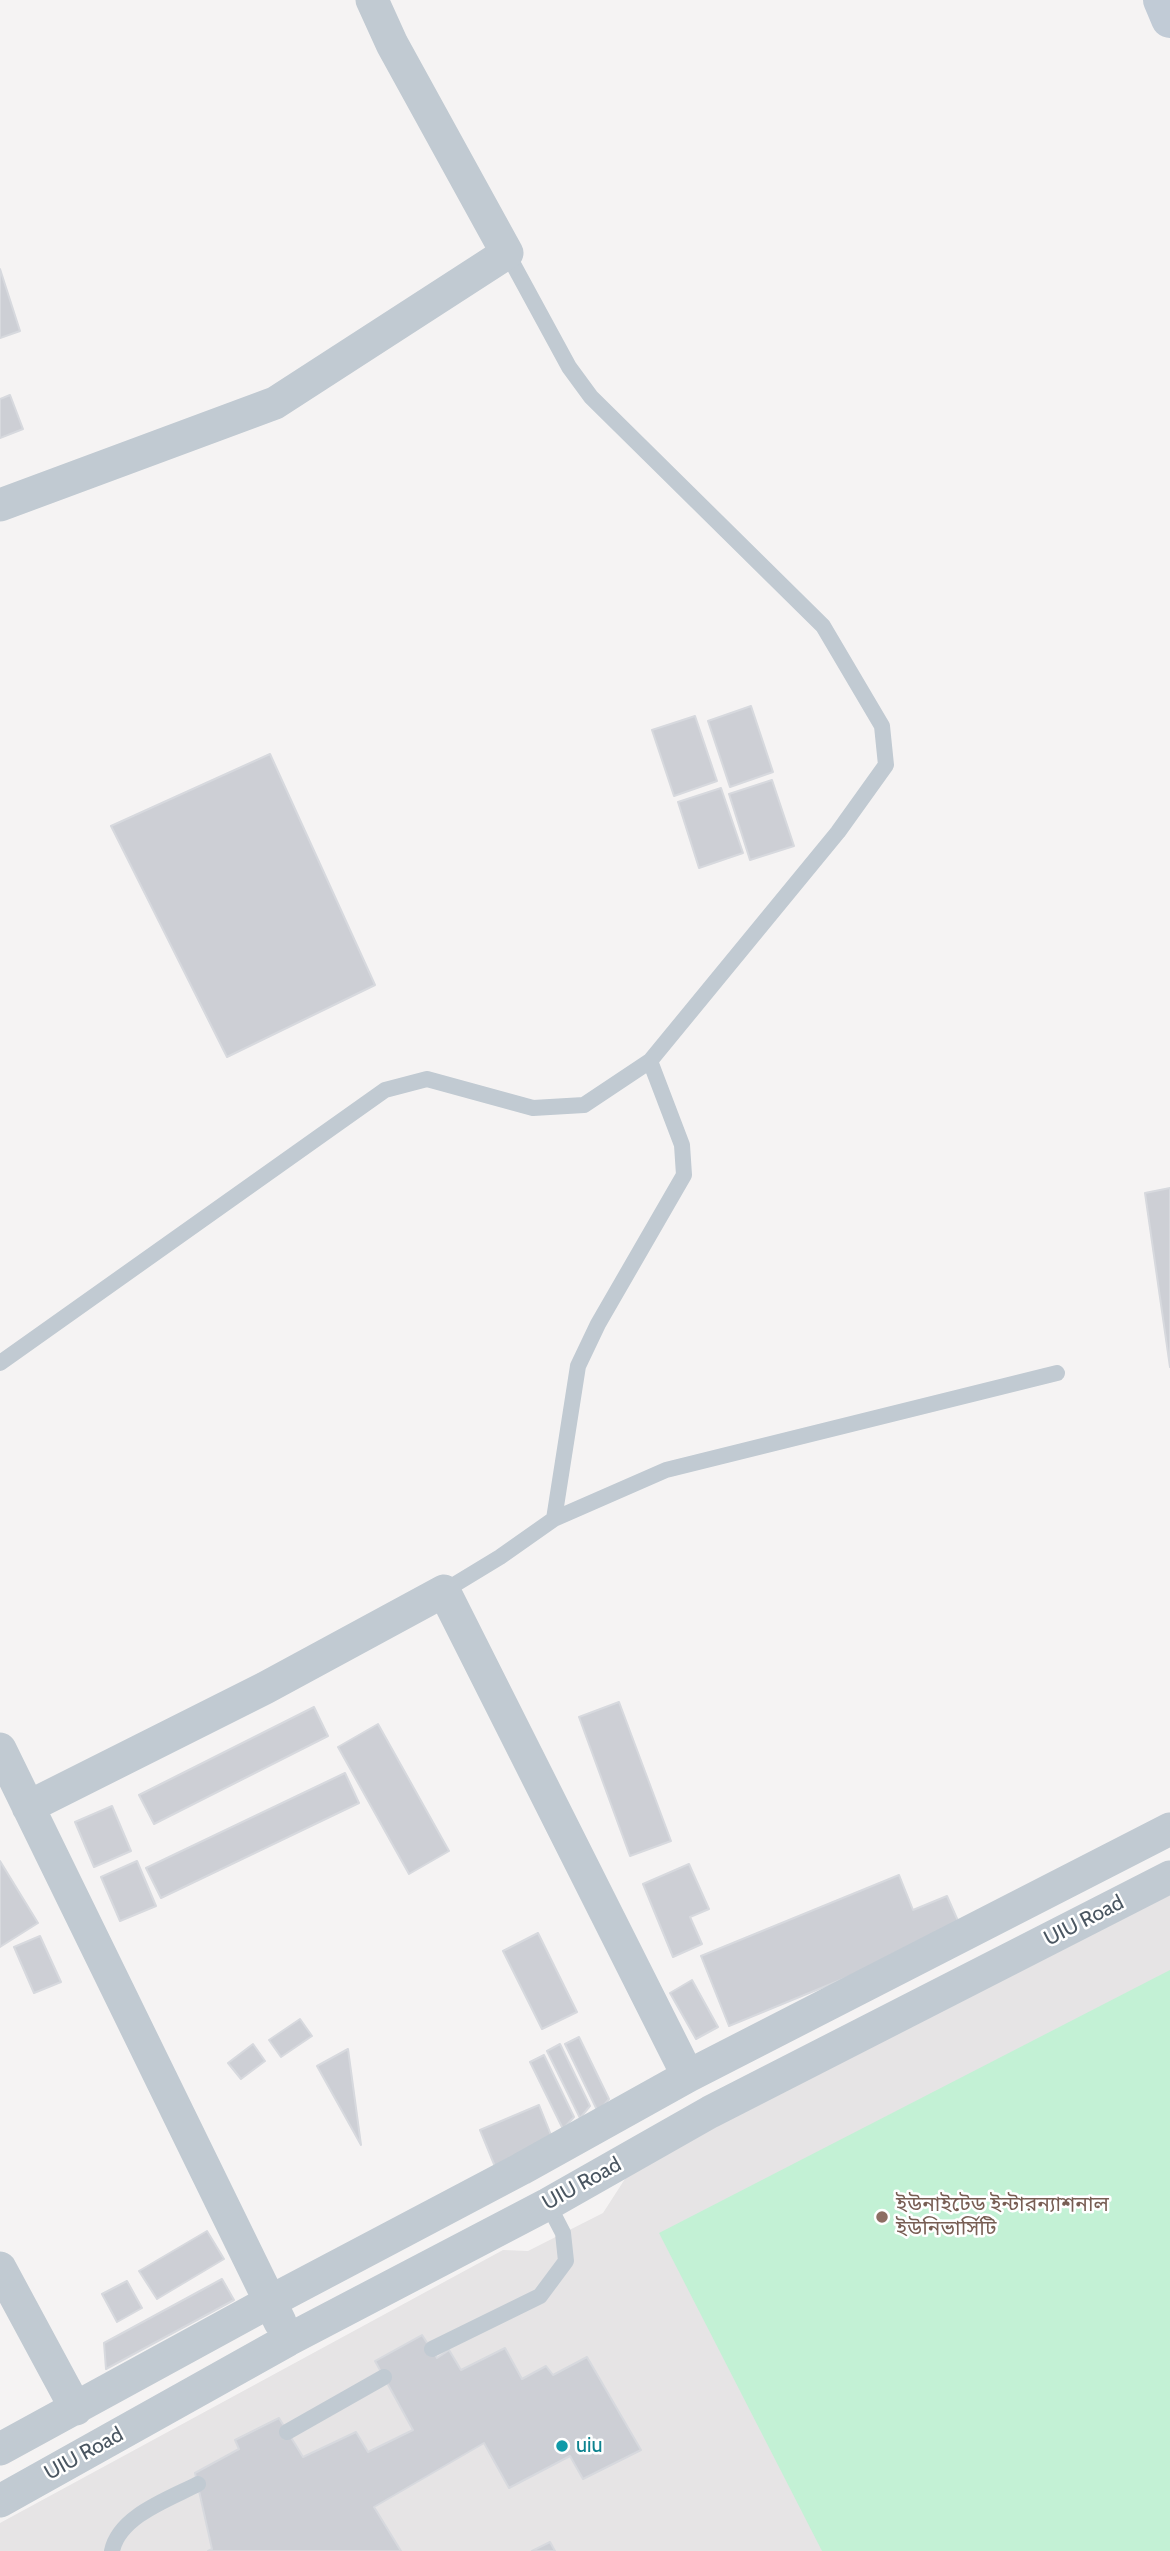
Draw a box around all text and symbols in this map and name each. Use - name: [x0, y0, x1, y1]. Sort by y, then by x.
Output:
- street label: UIU Road: [1040, 1890, 1128, 1952]
- street label: UIU Road: [538, 2152, 626, 2216]
- place label: ইউনাইটেড ইন্টারন্যাশনাল ইউনিভার্সিটি: [896, 2192, 1109, 2242]
- marker: ইউনাইটেড ইন্টারন্যাশনাল ইউনিভার্সিটি: [874, 2209, 890, 2225]
- street label: UIU Road: [40, 2422, 128, 2486]
- place label: uiu: [576, 2433, 602, 2459]
- marker: uiu: [554, 2438, 570, 2454]

